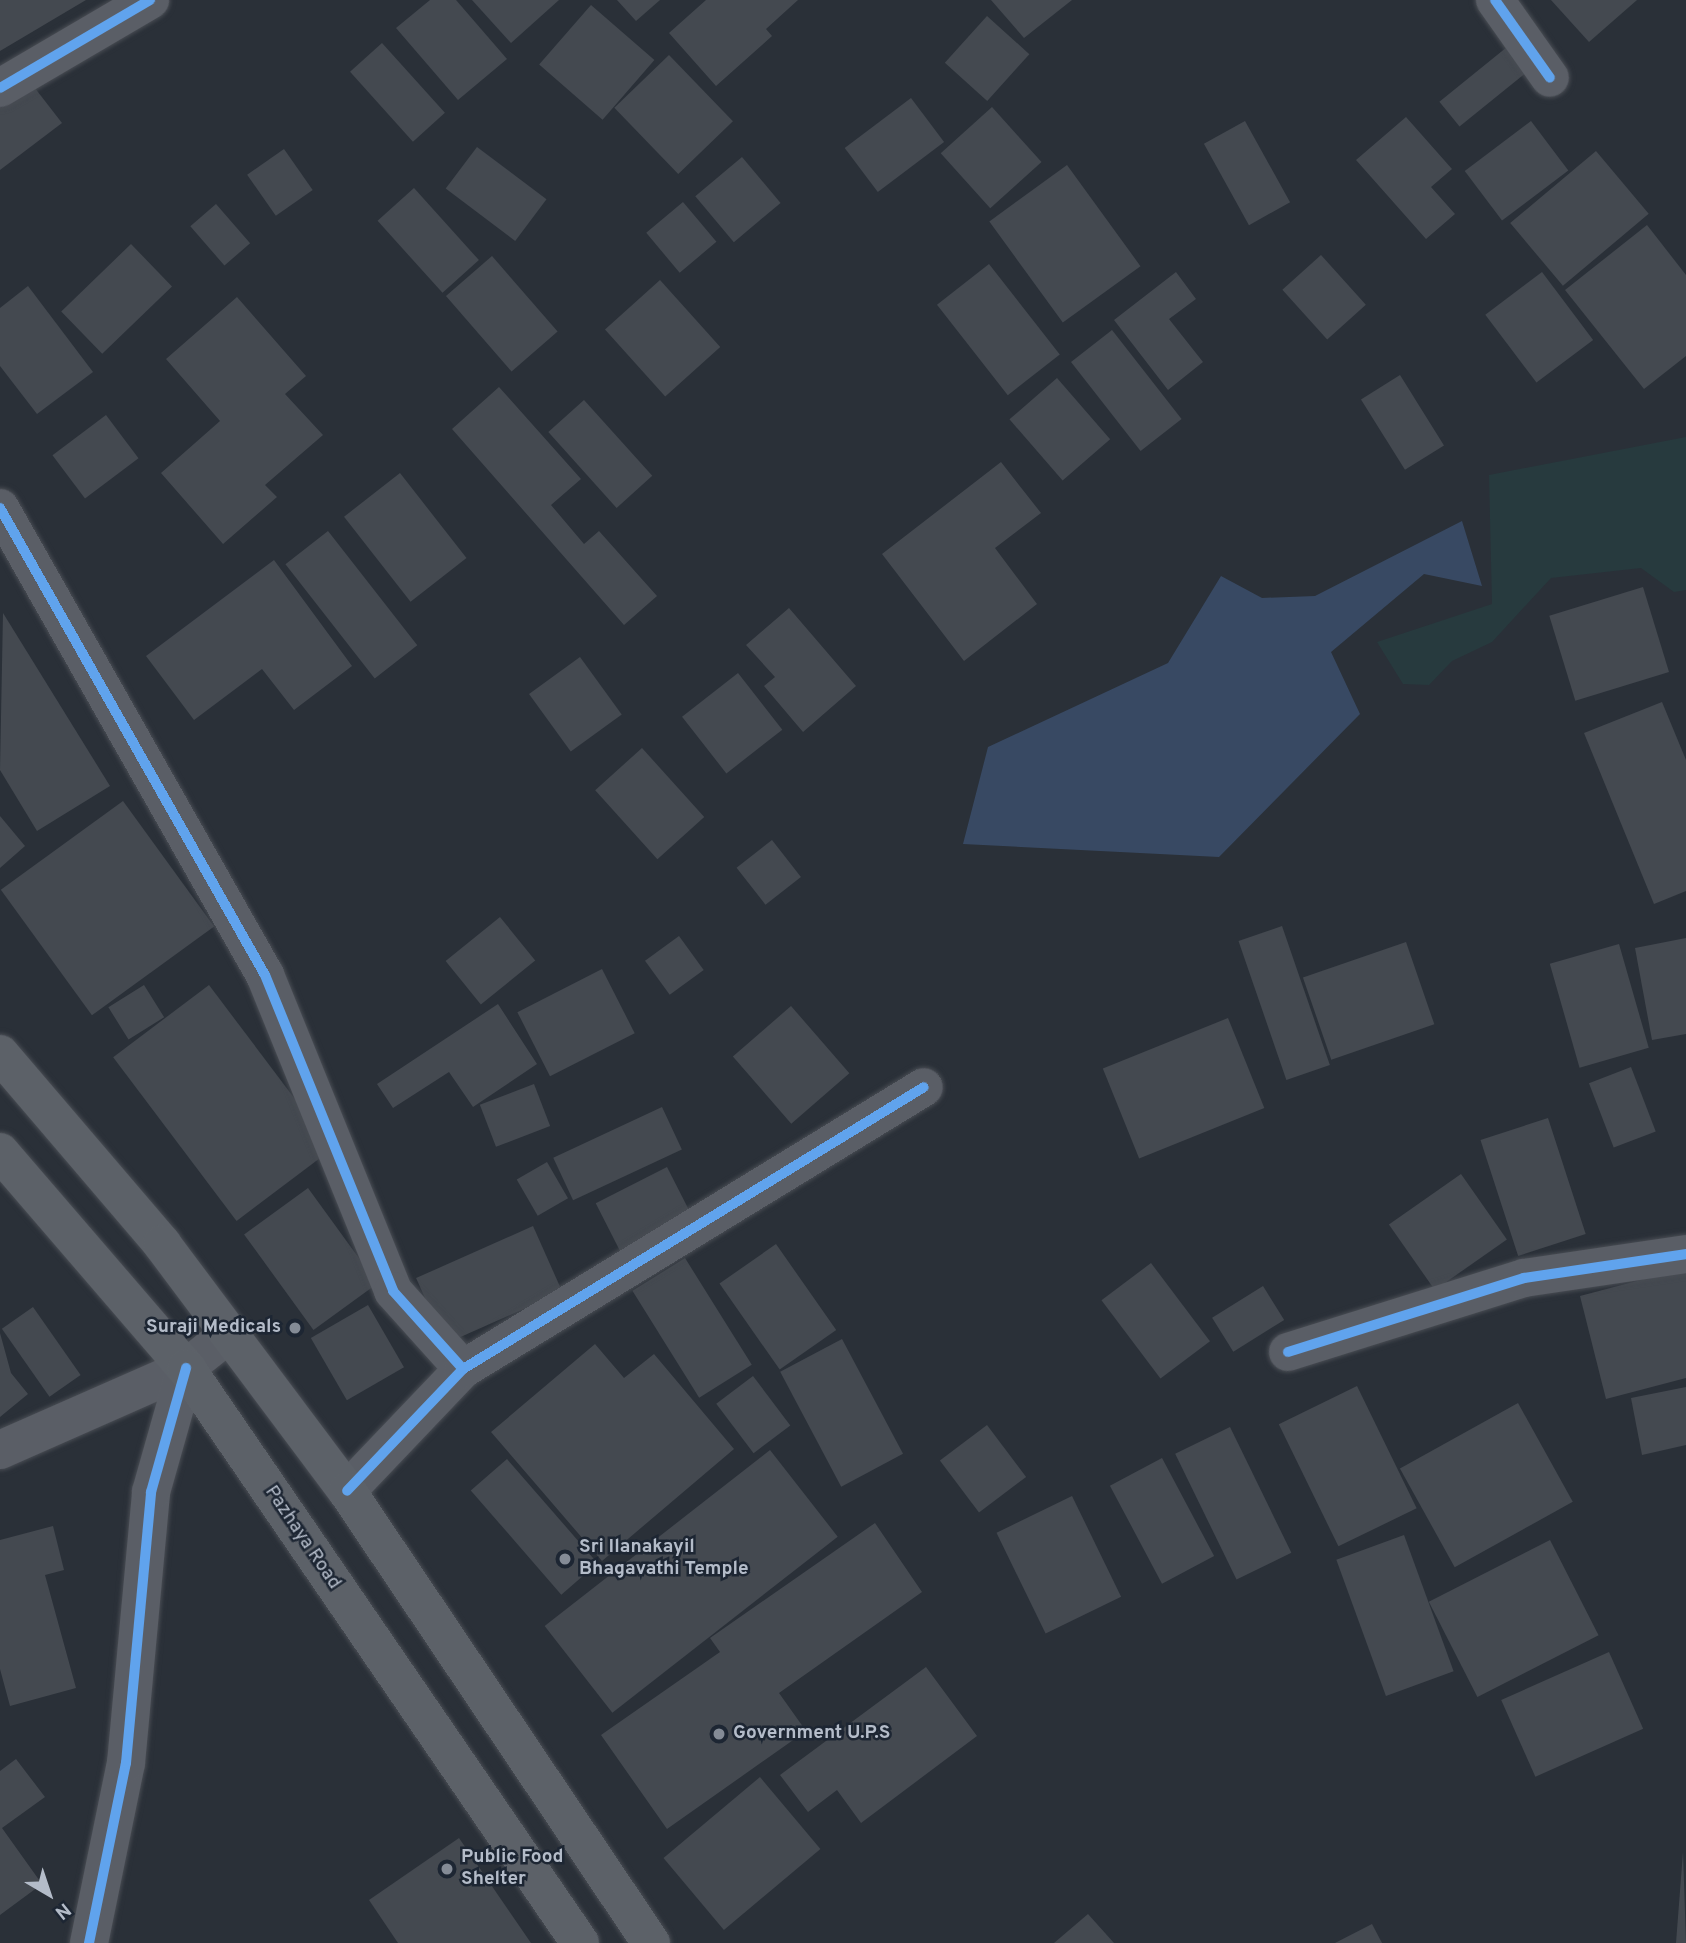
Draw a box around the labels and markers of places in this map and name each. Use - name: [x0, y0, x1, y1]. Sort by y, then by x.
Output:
- place label: Suraji Medicals: [146, 1317, 281, 1339]
- marker: Suraji Medicals: [287, 1320, 303, 1336]
- place label: Sri Ilanakayil Bhagavathi Temple: [579, 1537, 749, 1581]
- marker: Sri Ilanakayil Bhagavathi Temple: [557, 1551, 573, 1567]
- place label: Government U.P.S: [733, 1723, 890, 1745]
- marker: Government U.P.S: [711, 1726, 727, 1742]
- place label: Public Food Shelter: [461, 1847, 564, 1891]
- marker: Public Food Shelter: [439, 1861, 455, 1877]

